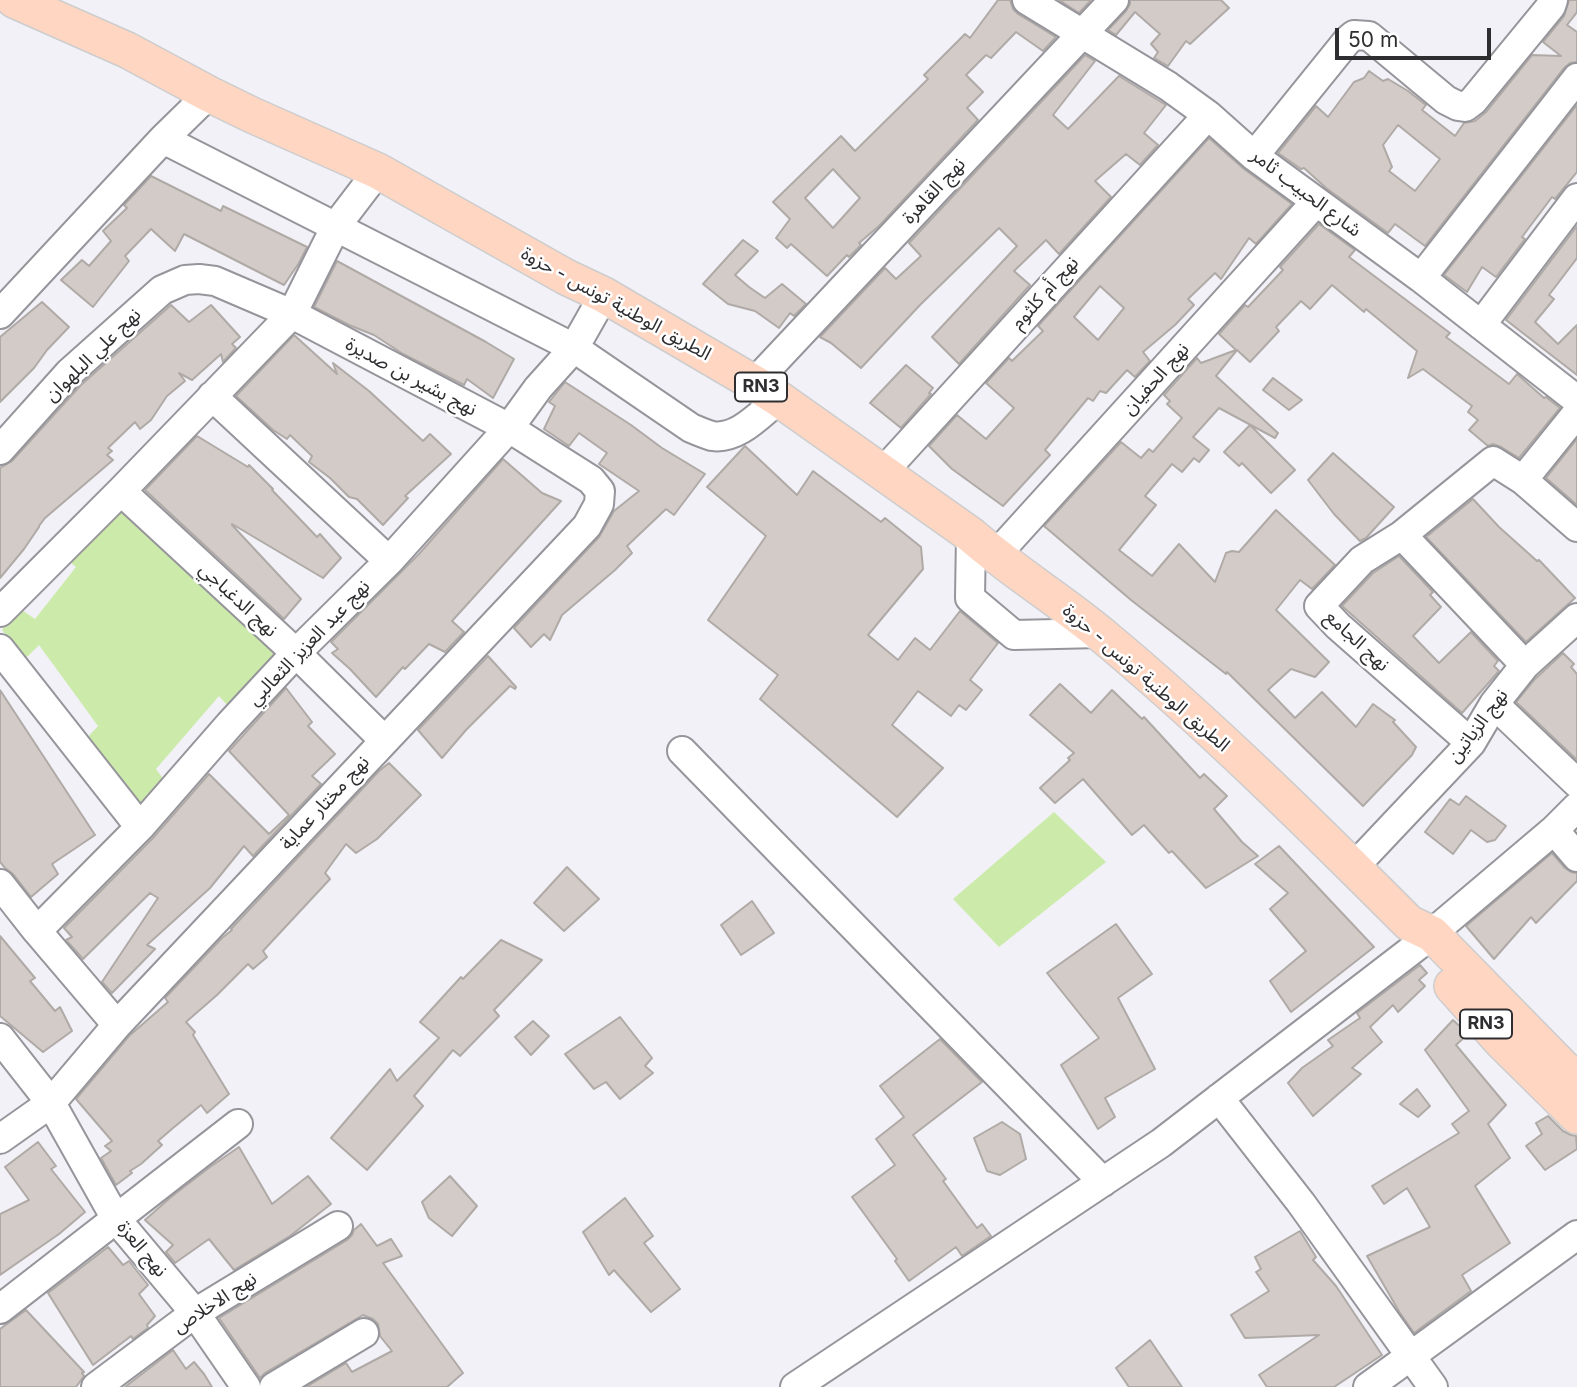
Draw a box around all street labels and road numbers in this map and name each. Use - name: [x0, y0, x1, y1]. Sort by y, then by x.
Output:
- street label: شارع الحبيب ثامر: [1246, 144, 1366, 242]
- street label: نهج القاهرة: [898, 153, 970, 229]
- street label: الطريق الوطنية تونس - حزوة: [517, 242, 715, 366]
- street label: نهج أم كلثوم: [1006, 252, 1084, 334]
- street label: نهج علي البلهوان: [40, 303, 146, 407]
- street label: نهج بشير بن صديرة: [341, 333, 481, 421]
- street label: نهج الحفيان: [1118, 338, 1194, 420]
- road number: RN3: [735, 372, 787, 402]
- street label: نهج الدغباجي: [194, 558, 282, 642]
- street label: نهج عبد العزيز الثعالبي: [243, 575, 375, 711]
- street label: الطريق الوطنية تونس - حزوة: [1058, 599, 1234, 757]
- street label: نهج الجامع: [1320, 606, 1394, 676]
- street label: نهج الزياتين: [1443, 685, 1513, 767]
- street label: نهج مختار عماية: [276, 751, 374, 855]
- road number: RN3: [1460, 1009, 1512, 1038]
- street label: نهج العزة: [112, 1216, 172, 1282]
- street label: نهج الاخلاص: [169, 1267, 261, 1339]

